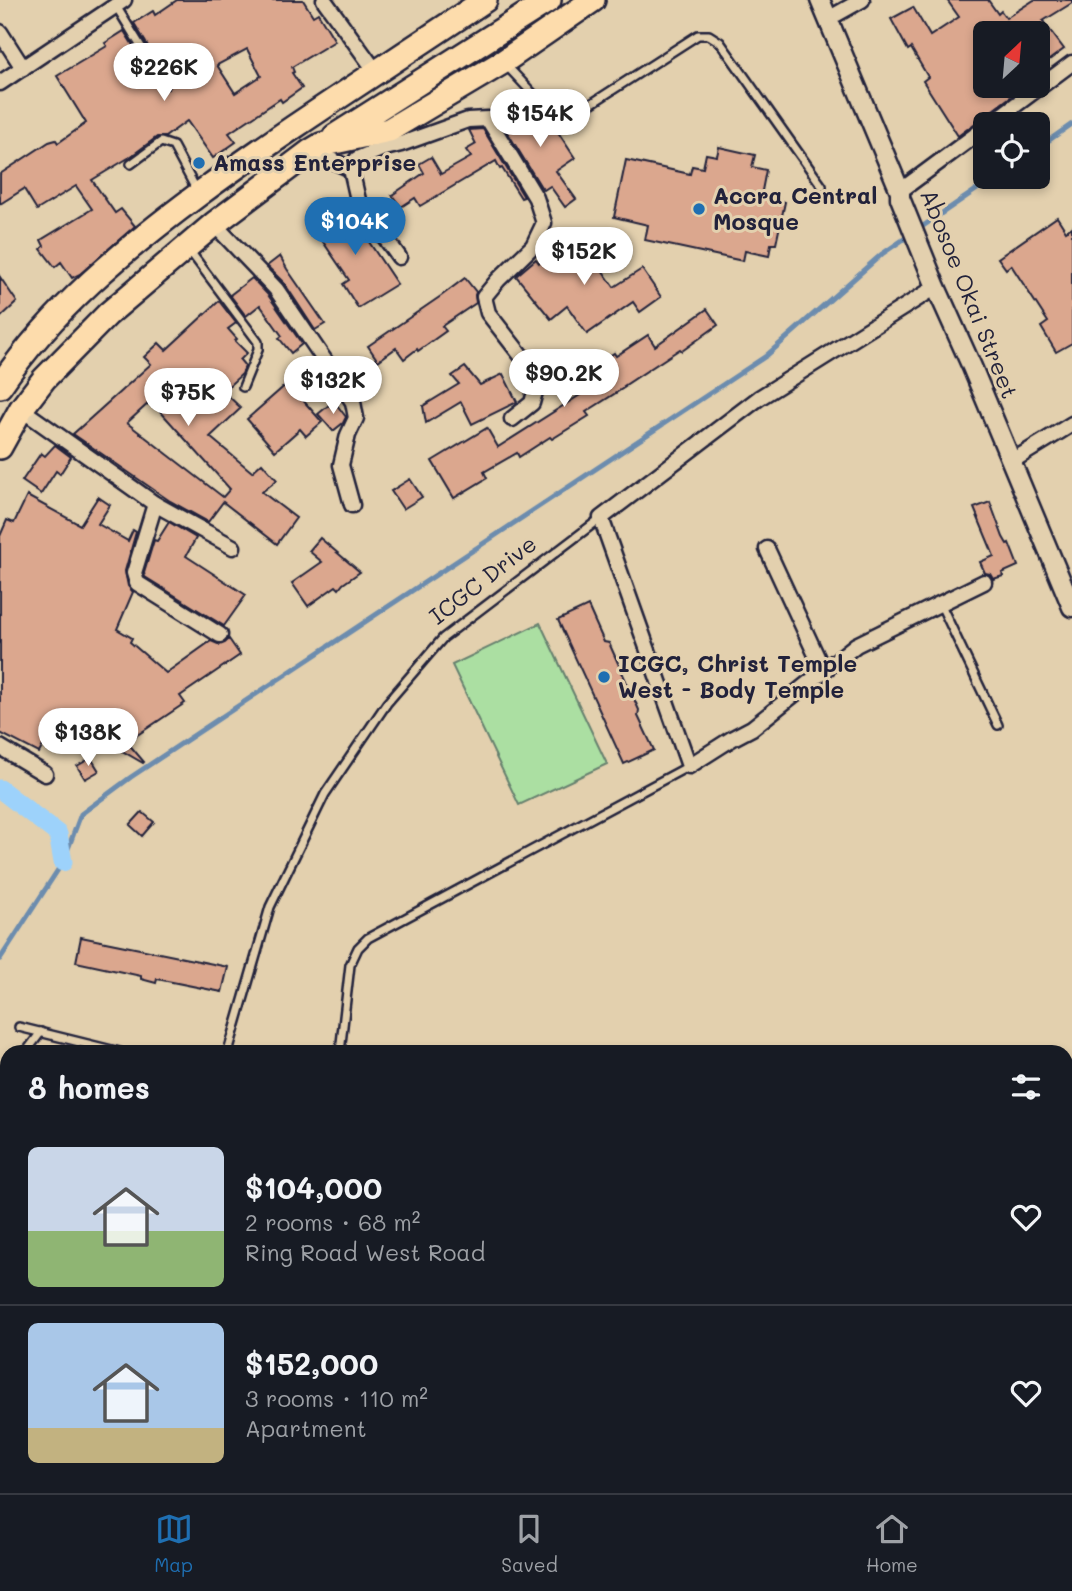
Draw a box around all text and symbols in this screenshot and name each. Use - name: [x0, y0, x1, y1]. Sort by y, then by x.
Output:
- north arrow: [973, 21, 1050, 98]
- map controls: [973, 21, 1050, 189]
- pin: $226K: [115, 43, 213, 103]
- text: $226K: [130, 51, 198, 81]
- pin: $154K: [491, 90, 589, 149]
- text: $154K: [506, 97, 574, 127]
- button: locate: [973, 112, 1050, 189]
- place label: Amass Enterprise: [213, 147, 416, 177]
- marker: Amass Enterprise: [191, 155, 207, 171]
- place label: Accra Central Mosque: [713, 180, 877, 236]
- street label: Abosoe Okai Street: [914, 185, 1026, 403]
- pin: $104K: [306, 198, 404, 257]
- marker: Accra Central Mosque: [691, 201, 707, 217]
- text: $104K: [321, 205, 389, 235]
- pin: $152K: [535, 228, 633, 287]
- text: $152K: [551, 235, 617, 265]
- pin: $90.2K: [507, 350, 621, 409]
- pin: $132K: [284, 356, 382, 416]
- text: $90.2K: [525, 357, 603, 387]
- text: $132K: [300, 364, 366, 394]
- pin: $75K: [147, 368, 229, 428]
- text: $75K: [160, 376, 216, 406]
- street label: ICGC Drive: [423, 528, 542, 630]
- place label: ICGC, Christ Temple West - Body Temple: [618, 648, 857, 704]
- marker: ICGC, Christ Temple West - Body Temple: [596, 669, 612, 685]
- pin: $138K: [39, 708, 137, 768]
- text: $138K: [54, 716, 122, 746]
- text: 8 homes: [28, 1067, 150, 1107]
- icon: filters: [1007, 1068, 1045, 1106]
- text: $104,000: [245, 1167, 382, 1207]
- icon: home: [84, 1175, 168, 1259]
- icon: heart: [1007, 1198, 1045, 1236]
- text: 2 rooms · 68 m²: [245, 1207, 420, 1237]
- text: Ring Road West Road: [245, 1237, 485, 1267]
- text: $152,000: [245, 1343, 378, 1383]
- icon: home: [84, 1351, 168, 1435]
- icon: heart: [1007, 1374, 1045, 1412]
- text: 3 rooms · 110 m²: [245, 1383, 428, 1413]
- text: Apartment: [245, 1413, 367, 1443]
- tab: Map: [154, 1510, 193, 1577]
- tab: Saved: [501, 1510, 558, 1577]
- tab: Home: [866, 1510, 918, 1577]

